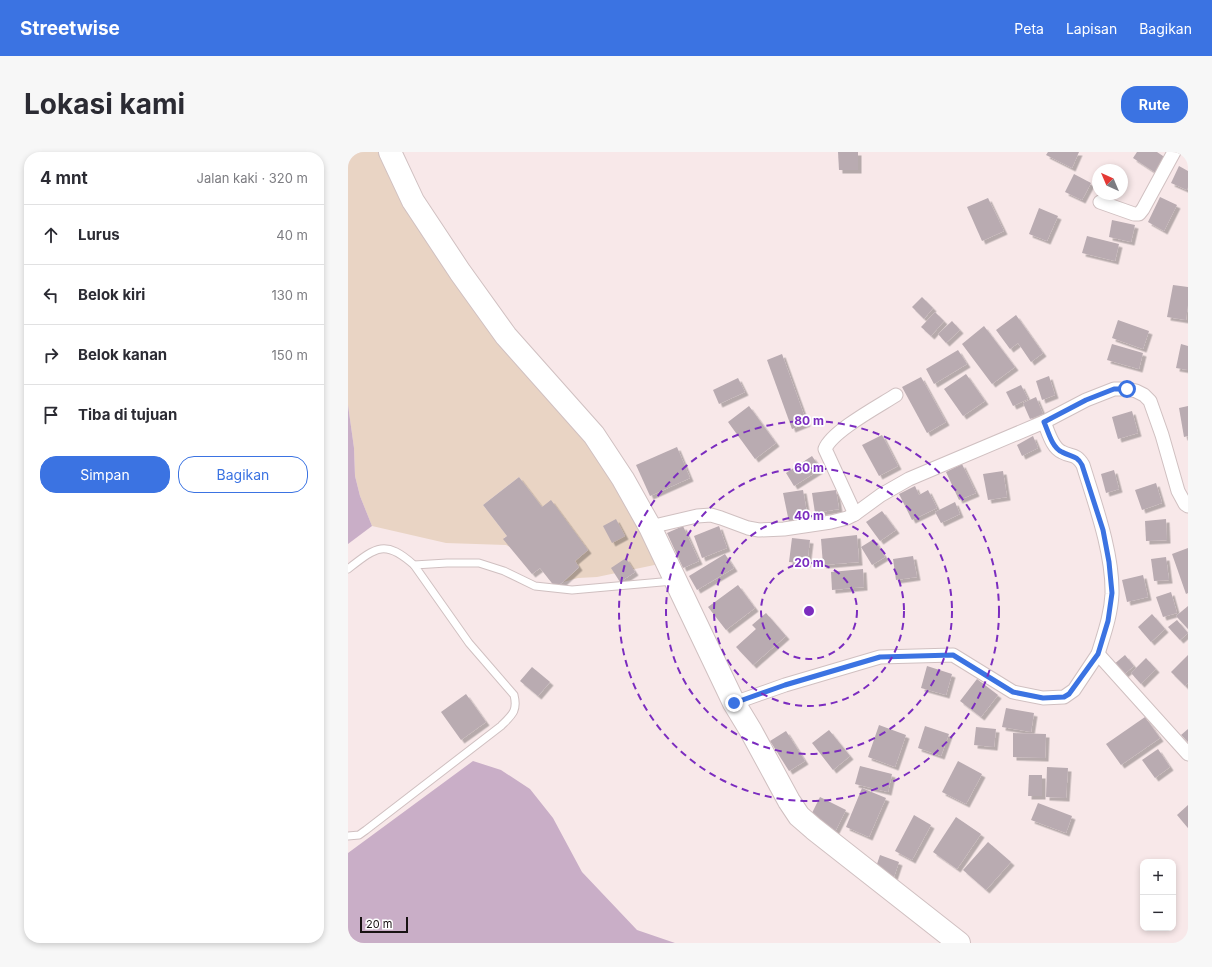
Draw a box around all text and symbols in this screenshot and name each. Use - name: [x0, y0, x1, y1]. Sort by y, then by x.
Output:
- text: Streetwise: [20, 17, 120, 40]
- text: Peta: [1014, 20, 1044, 37]
- text: Lapisan: [1066, 20, 1117, 37]
- text: Bagikan: [1139, 20, 1192, 37]
- button: Rute: [1121, 86, 1188, 123]
- text: Lokasi kami: [24, 87, 185, 121]
- north arrow: [1092, 164, 1128, 200]
- text: 4 mnt: [40, 168, 88, 188]
- text: Jalan kaki · 320 m: [197, 170, 308, 186]
- icon: ahead: [40, 224, 62, 246]
- text: Lurus: [78, 225, 120, 244]
- text: 40 m: [276, 227, 308, 243]
- icon: left: [40, 284, 62, 306]
- text: Belok kiri: [78, 285, 145, 304]
- text: 130 m: [271, 287, 308, 303]
- icon: right: [40, 344, 62, 366]
- text: Belok kanan: [78, 345, 167, 364]
- text: 150 m: [272, 347, 308, 363]
- route start: [1118, 380, 1136, 398]
- icon: arrive: [40, 404, 62, 426]
- text: Tiba di tujuan: [78, 405, 177, 424]
- text: 80 m: [794, 413, 824, 428]
- button: Simpan: [40, 456, 170, 493]
- button: Bagikan: [178, 456, 308, 493]
- text: 60 m: [794, 460, 824, 475]
- text: 40 m: [794, 508, 824, 523]
- text: 20 m: [794, 555, 824, 570]
- centre of rings: [802, 604, 816, 618]
- route end: [725, 694, 743, 712]
- map controls: [1140, 859, 1176, 931]
- button: +: [1140, 859, 1176, 895]
- button: −: [1140, 895, 1176, 931]
- scale bar: [360, 915, 408, 934]
- text: 20 m: [366, 917, 392, 931]

